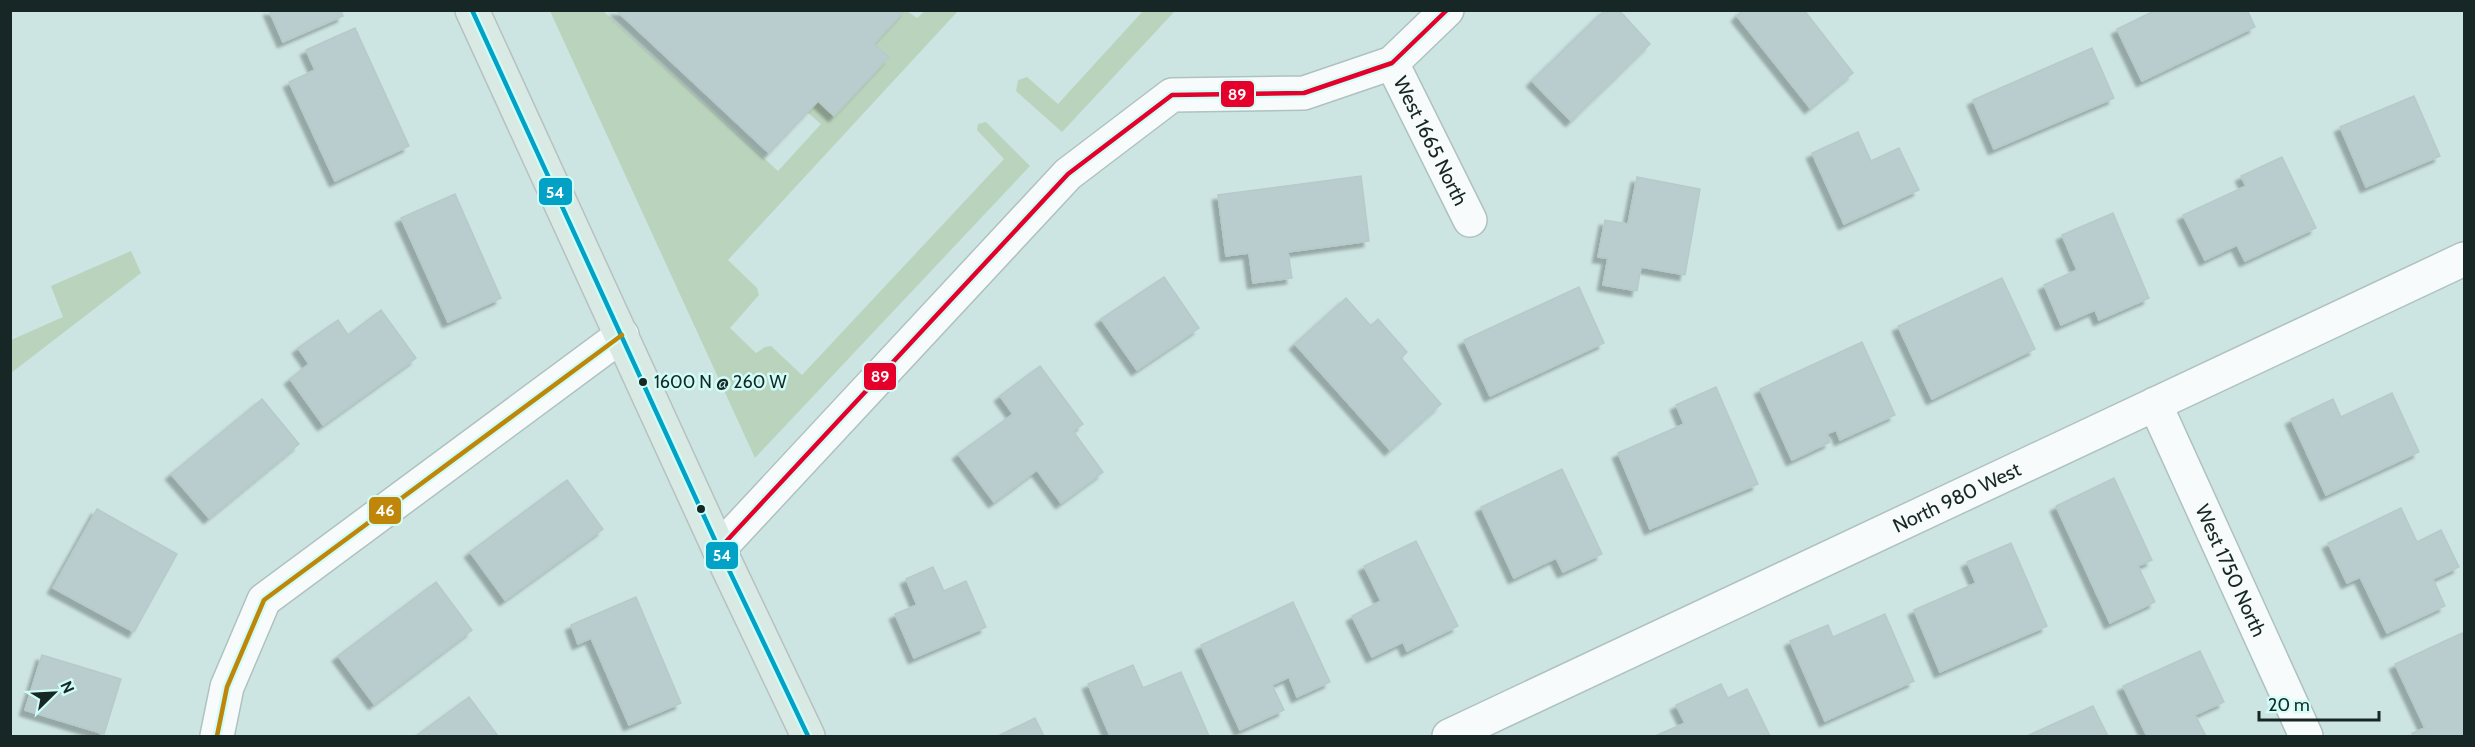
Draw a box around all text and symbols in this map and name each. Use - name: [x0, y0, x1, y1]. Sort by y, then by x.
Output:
- street label: West 1665 North: [1389, 72, 1473, 210]
- line badge: 89: [1220, 80, 1255, 108]
- text: 89: [1228, 85, 1246, 104]
- line badge: 54: [538, 177, 573, 206]
- text: 54: [546, 183, 564, 202]
- line badge: 89: [863, 362, 897, 391]
- text: 89: [871, 367, 889, 386]
- place label: 1600 N @ 260 W: [654, 371, 786, 393]
- marker: 1600 N @ 260 W: [637, 376, 649, 388]
- street label: North 980 West: [1889, 457, 2025, 538]
- line badge: 46: [368, 496, 402, 525]
- text: 46: [376, 501, 394, 520]
- street label: West 1750 North: [2190, 501, 2271, 640]
- unlabelled marker: [695, 503, 707, 515]
- line badge: 54: [705, 541, 739, 570]
- text: 54: [713, 546, 731, 565]
- north arrow: [24, 663, 84, 723]
- text: N: [56, 678, 78, 696]
- scale bar: [2259, 684, 2379, 722]
- text: 20 m: [2268, 694, 2310, 716]

